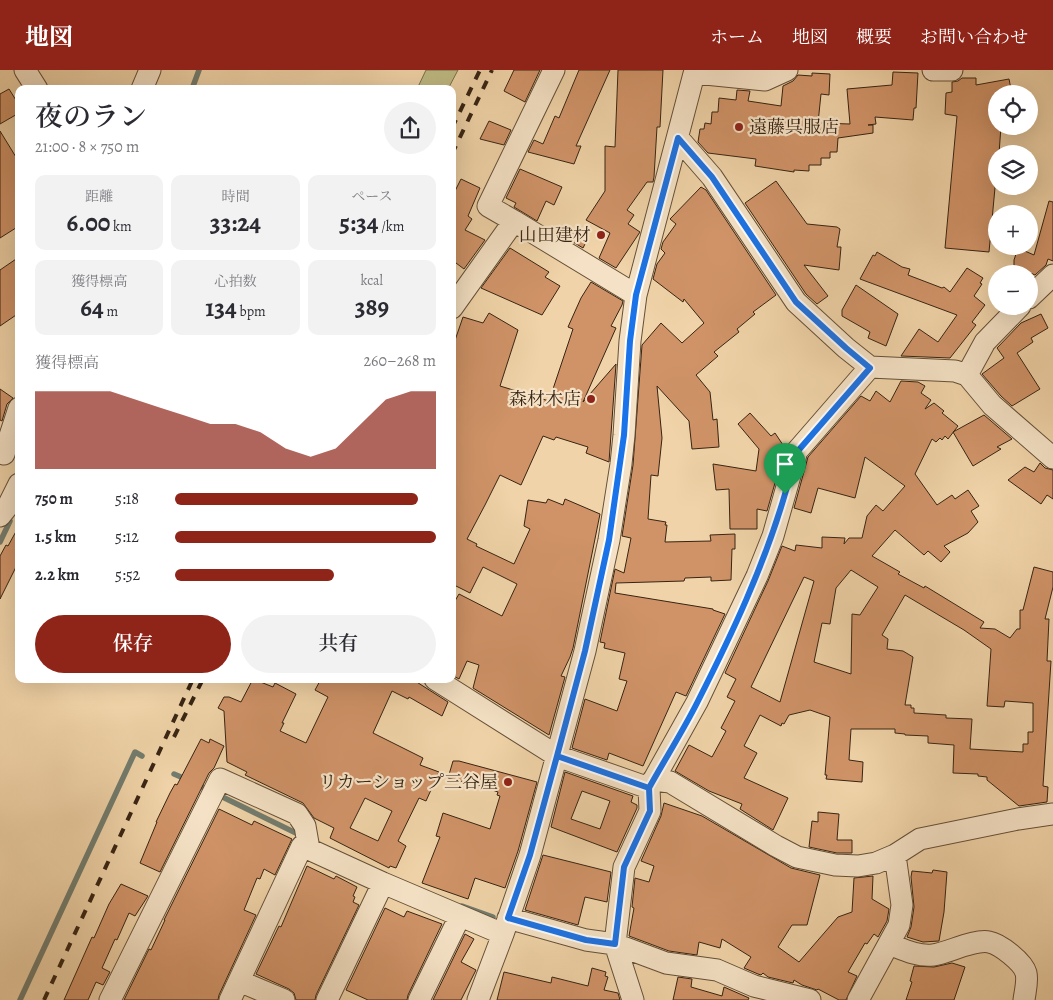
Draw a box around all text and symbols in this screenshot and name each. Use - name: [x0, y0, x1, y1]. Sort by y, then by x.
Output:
- text: 地図: [25, 21, 73, 53]
- text: ホーム: [710, 25, 764, 49]
- text: 地図: [792, 25, 828, 49]
- text: 概要: [856, 25, 892, 49]
- text: お問い合わせ: [920, 25, 1028, 49]
- map controls: [988, 85, 1038, 315]
- button: locate: [988, 85, 1038, 135]
- text: 夜のラン: [35, 98, 147, 136]
- button: share: [384, 102, 436, 154]
- place label: 遠藤呉服店: [749, 115, 839, 139]
- marker: 遠藤呉服店: [733, 121, 745, 133]
- text: 21:00 · 8 × 750 m: [35, 136, 139, 158]
- button: layers: [988, 145, 1038, 195]
- text: 距離: [85, 187, 113, 206]
- text: 時間: [221, 187, 249, 206]
- text: ペース: [351, 187, 392, 206]
- button: +: [988, 205, 1038, 255]
- text: 6.00: [67, 206, 110, 240]
- text: 33:24: [210, 206, 261, 240]
- text: 5:34: [339, 206, 378, 240]
- text: km: [110, 217, 132, 236]
- text: /km: [378, 217, 404, 236]
- place label: 山田建材: [519, 223, 591, 247]
- marker: 山田建材: [595, 229, 607, 241]
- button: −: [988, 265, 1038, 315]
- text: kcal: [361, 271, 383, 290]
- text: 獲得標高: [71, 272, 127, 291]
- text: 心拍数: [214, 272, 256, 291]
- text: 389: [355, 290, 389, 324]
- text: 64: [80, 291, 104, 325]
- text: 134: [205, 291, 237, 325]
- text: m: [104, 302, 118, 321]
- text: bpm: [237, 302, 266, 321]
- text: 260–268 m: [364, 350, 436, 372]
- text: 獲得標高: [35, 352, 99, 374]
- place label: 森材木店: [509, 387, 581, 411]
- marker: 森材木店: [585, 393, 597, 405]
- pin: [764, 443, 806, 494]
- icon: arrive: [771, 450, 799, 478]
- text: 750 m: [35, 488, 73, 510]
- text: 5:18: [115, 488, 139, 510]
- text: 1.5 km: [35, 526, 76, 548]
- text: 5:12: [115, 526, 139, 548]
- text: 2.2 km: [35, 564, 79, 586]
- text: 5:52: [115, 564, 140, 586]
- button: 保存: [35, 615, 231, 673]
- button: 共有: [241, 615, 436, 673]
- place label: リカーショップ三谷屋: [319, 770, 498, 794]
- marker: リカーショップ三谷屋: [502, 776, 514, 788]

